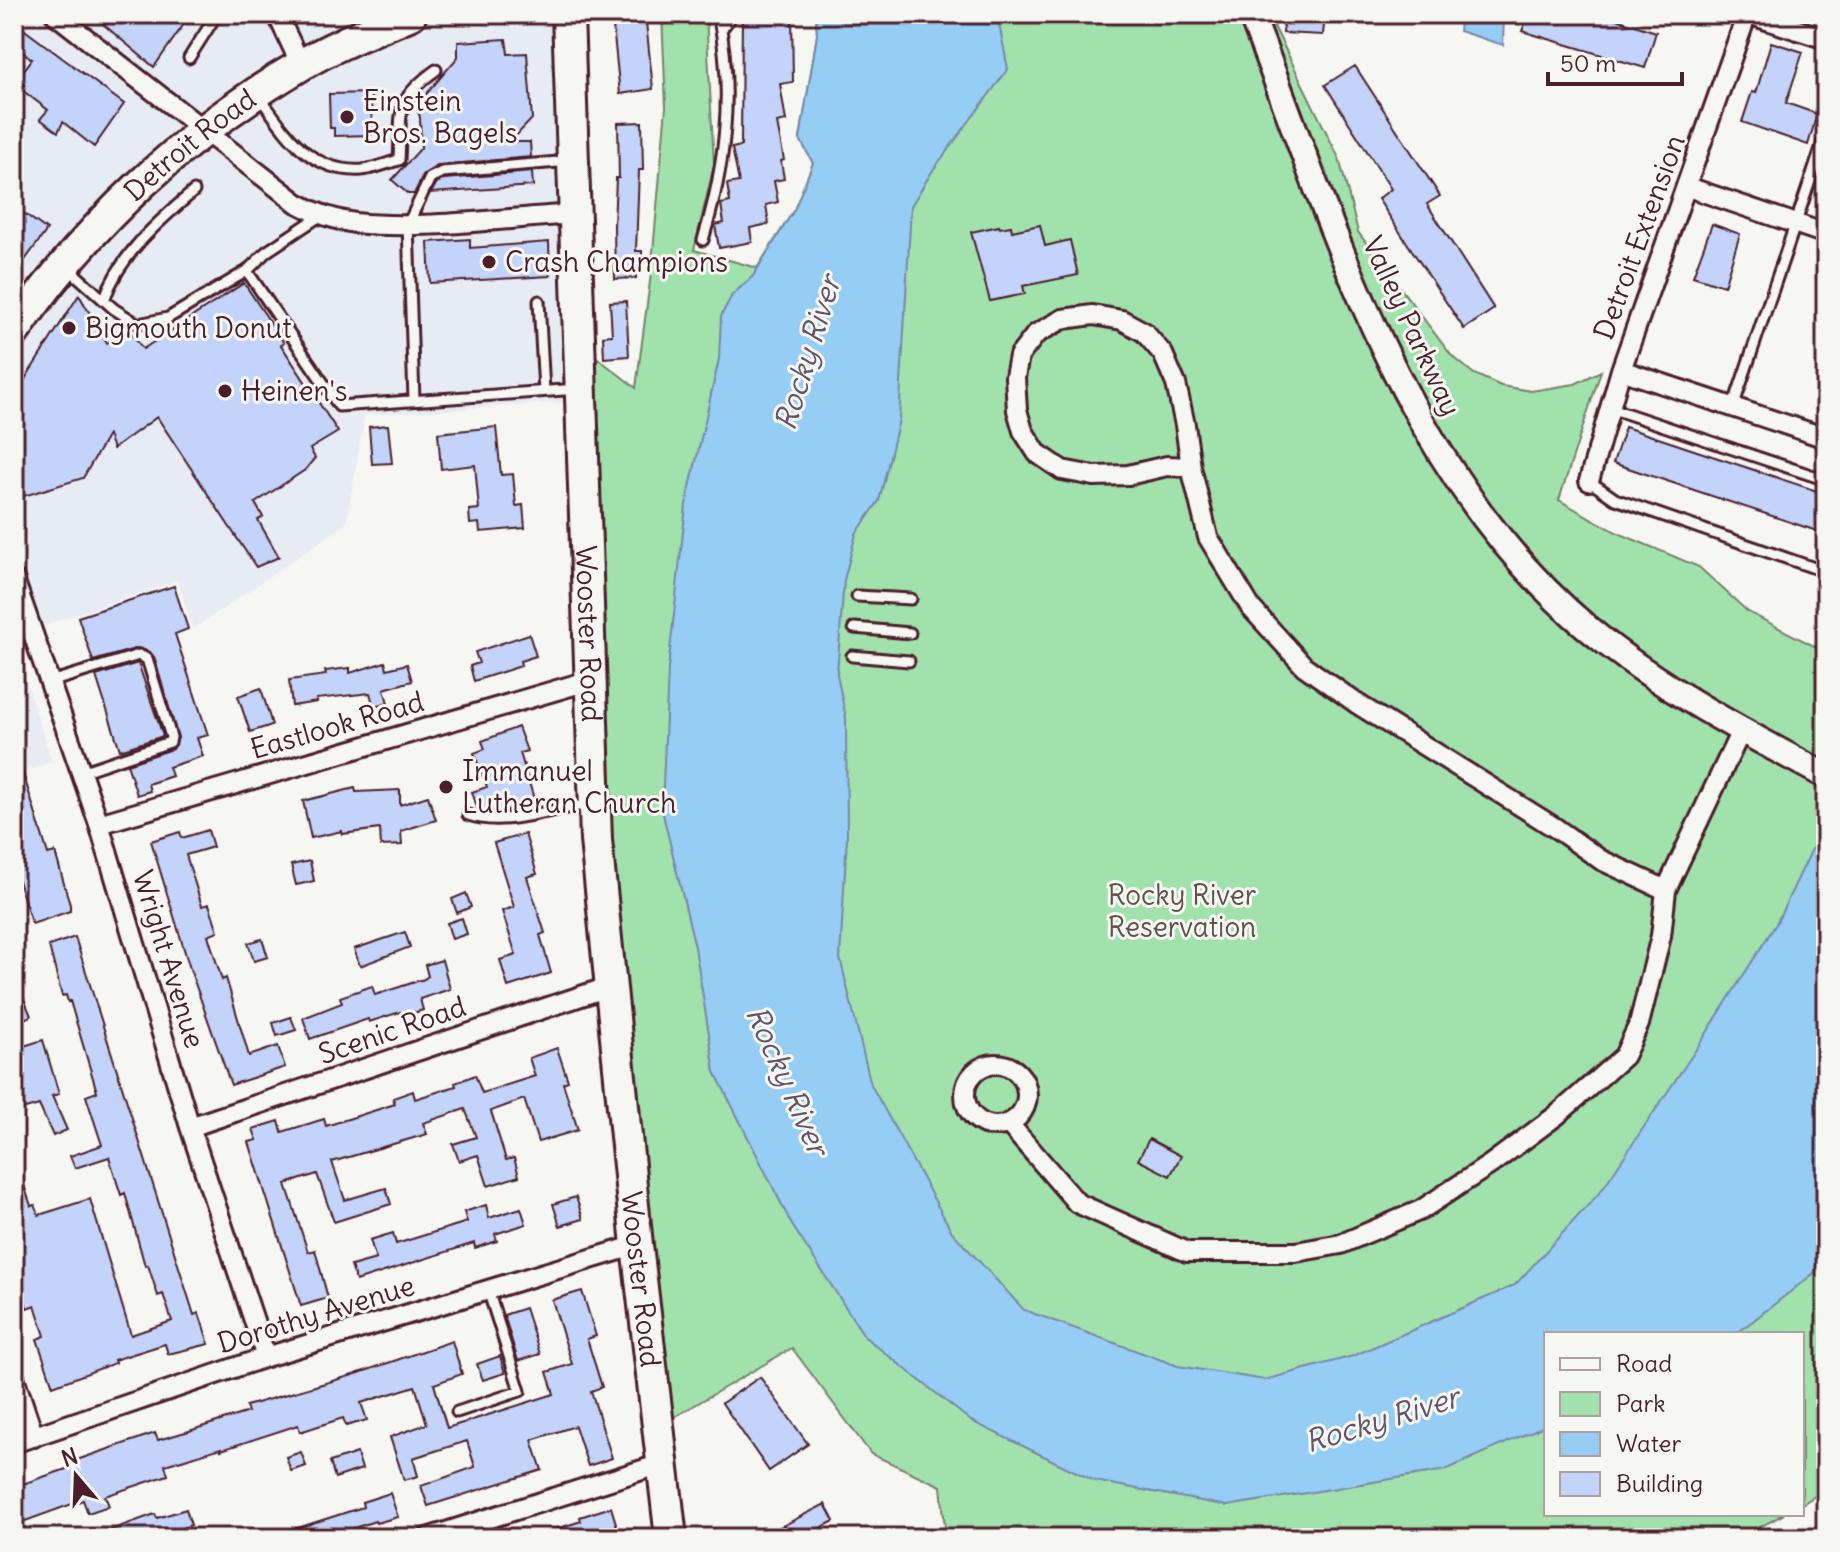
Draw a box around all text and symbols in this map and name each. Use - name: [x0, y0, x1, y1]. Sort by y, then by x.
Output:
- scale bar: [1548, 36, 1682, 86]
- text: 50 m: [1560, 48, 1616, 78]
- street label: Detroit Road: [116, 81, 263, 209]
- place label: Einstein Bros. Bagels: [363, 83, 517, 151]
- marker: Einstein Bros. Bagels: [338, 108, 356, 126]
- street label: Detroit Extension: [1585, 130, 1693, 344]
- street label: Valley Parkway: [1355, 230, 1469, 422]
- place label: Crash Champions: [505, 244, 728, 280]
- marker: Crash Champions: [480, 253, 498, 271]
- water label: Rocky River: [766, 267, 850, 434]
- place label: Bigmouth Donut: [85, 310, 292, 346]
- marker: Bigmouth Donut: [60, 319, 78, 337]
- place label: Heinen's: [241, 373, 347, 409]
- marker: Heinen's: [216, 382, 234, 400]
- street label: Wooster Road: [568, 545, 610, 723]
- street label: Eastlook Road: [246, 683, 428, 767]
- place label: Immanuel Lutheran Church: [462, 753, 676, 821]
- marker: Immanuel Lutheran Church: [437, 778, 455, 796]
- street label: Wright Avenue: [125, 866, 213, 1052]
- park label: Rocky River Reservation: [1108, 877, 1256, 945]
- street label: Scenic Road: [314, 988, 470, 1072]
- water label: Rocky River: [738, 1000, 839, 1164]
- street label: Wooster Road: [614, 1190, 669, 1369]
- street label: Dorothy Avenue: [213, 1267, 419, 1361]
- legend: [1544, 1332, 1804, 1516]
- text: Road: [1616, 1348, 1672, 1378]
- water label: Rocky River: [1300, 1377, 1467, 1460]
- text: Park: [1616, 1388, 1666, 1418]
- text: Water: [1616, 1428, 1681, 1458]
- north arrow: [36, 1436, 116, 1516]
- text: N: [58, 1441, 81, 1473]
- text: Building: [1616, 1468, 1703, 1498]

